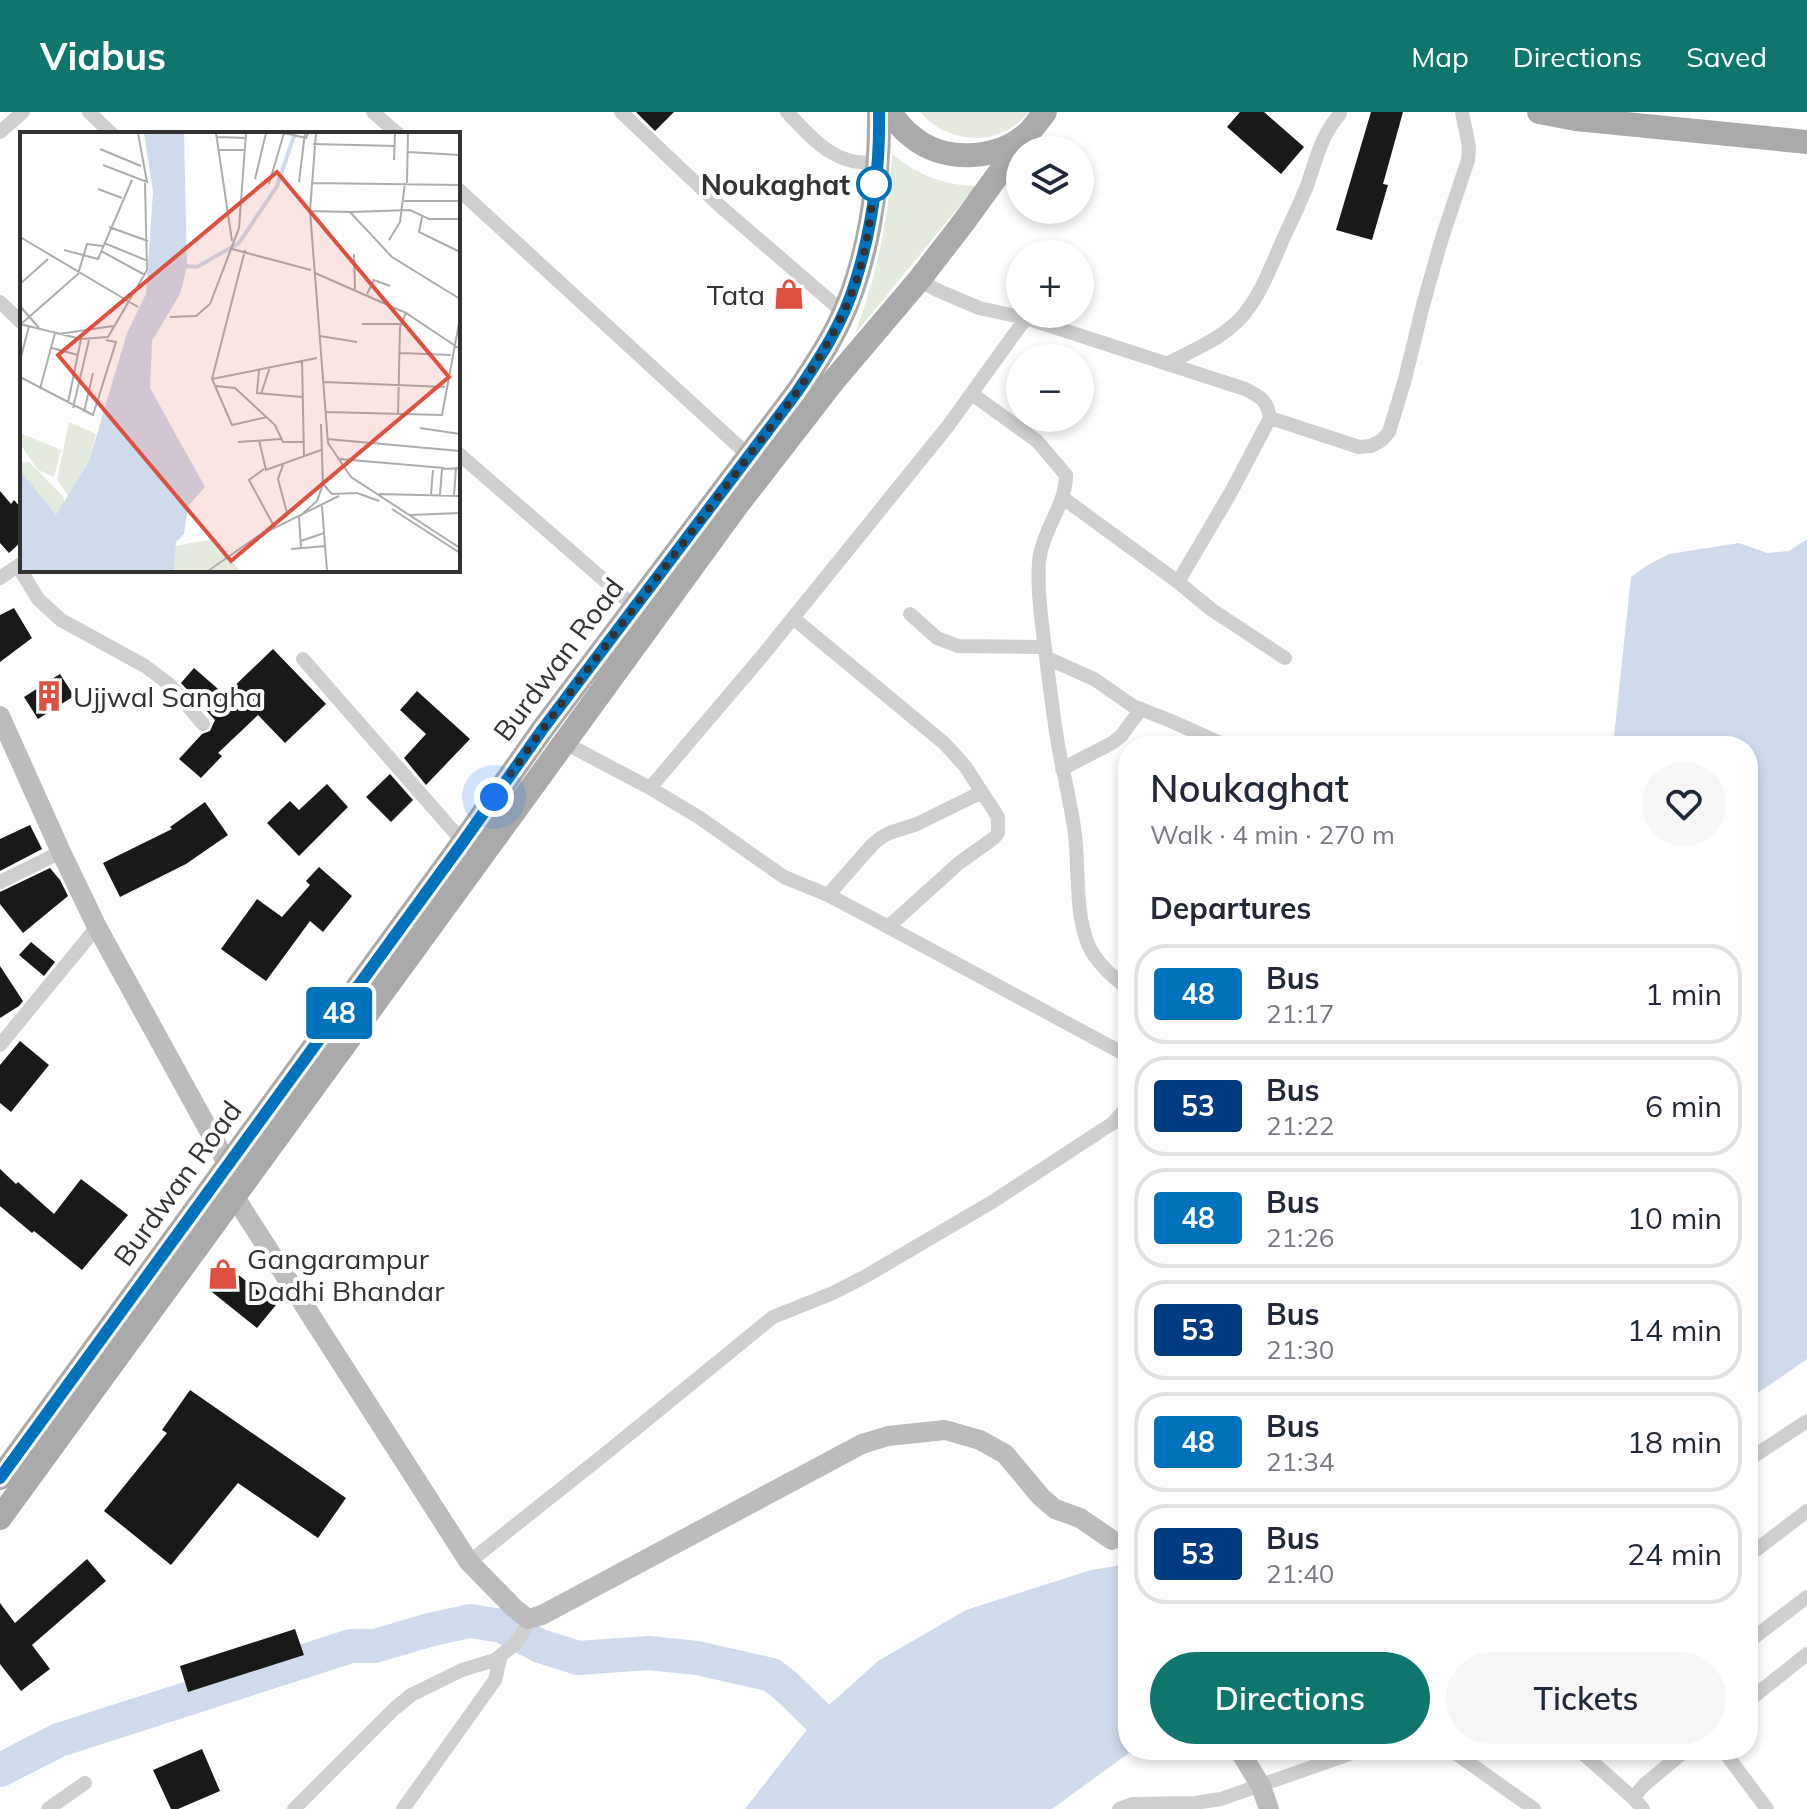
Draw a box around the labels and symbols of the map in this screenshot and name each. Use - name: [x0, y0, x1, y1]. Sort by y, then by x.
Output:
- inset map: [20, 132, 460, 572]
- place label: Noukaghat: [701, 167, 850, 202]
- marker: Noukaghat: [857, 167, 891, 201]
- place label: Tata: [707, 277, 765, 312]
- shop icon: Tata: [772, 277, 806, 311]
- street label: Burdwan Road: [485, 571, 631, 747]
- building icon: Ujjwal Sangha: [32, 679, 66, 713]
- place label: Ujjwal Sangha: [73, 679, 262, 714]
- your location: [474, 777, 514, 817]
- line badge: 48: [303, 987, 375, 1039]
- street label: Burdwan Road: [105, 1094, 249, 1272]
- place label: Gangarampur Dadhi Bhandar: [247, 1241, 445, 1308]
- shop icon: Gangarampur Dadhi Bhandar: [206, 1257, 240, 1291]

